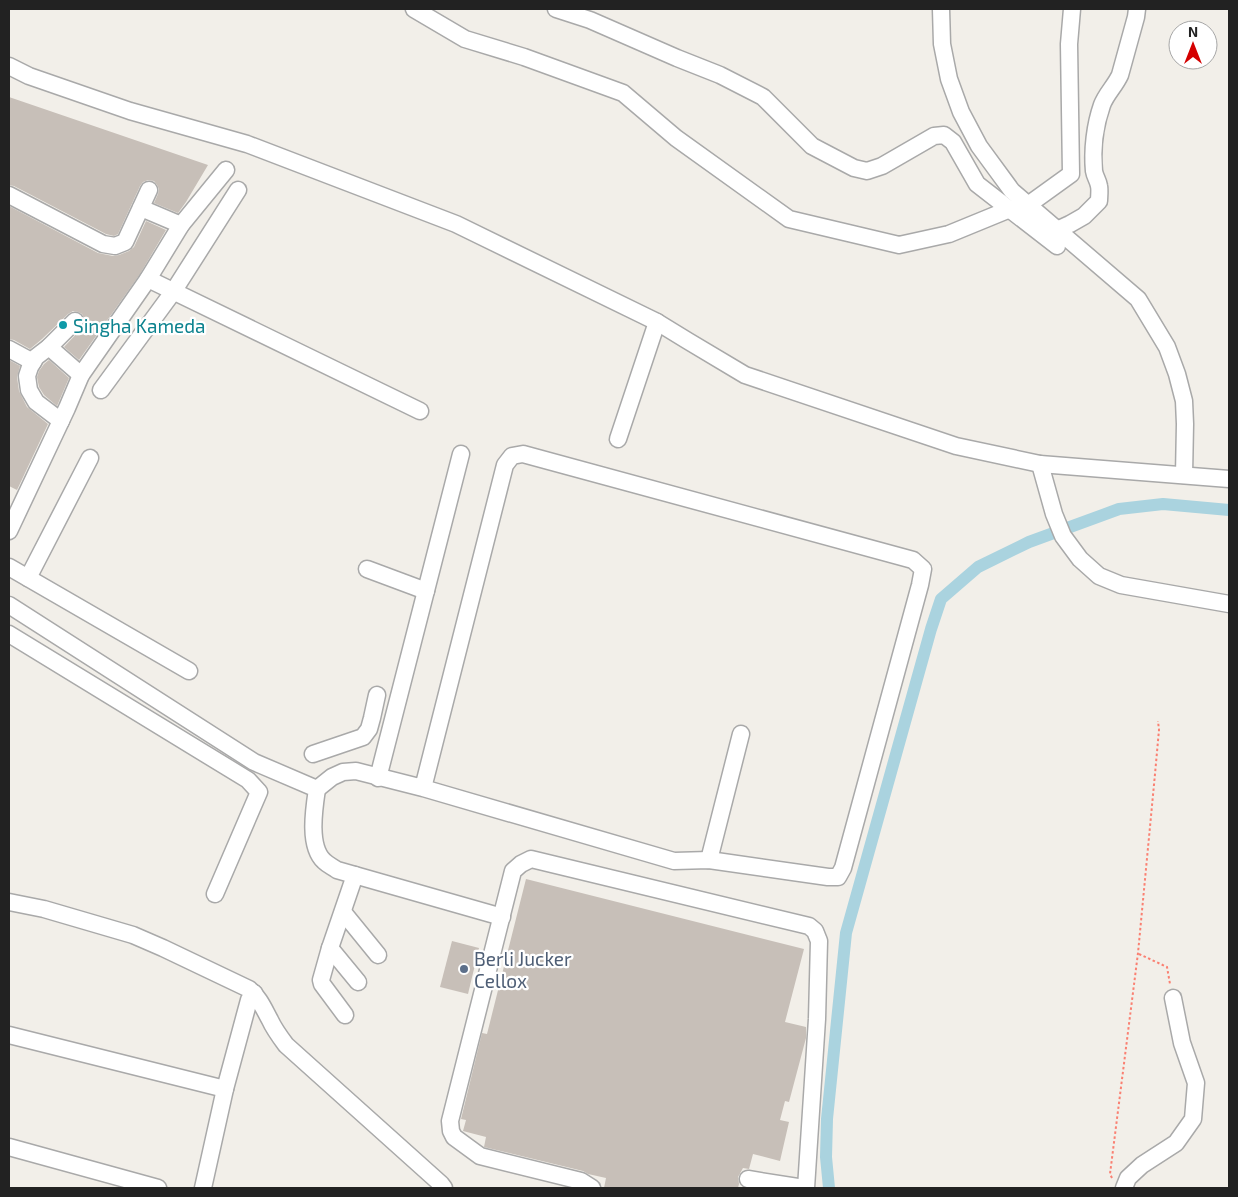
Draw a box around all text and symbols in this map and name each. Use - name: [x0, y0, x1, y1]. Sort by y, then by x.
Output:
- north arrow: [1168, 20, 1218, 70]
- text: N: [1188, 23, 1198, 40]
- place label: Singha Kameda: [73, 314, 206, 337]
- marker: Singha Kameda: [57, 319, 69, 331]
- place label: Berli Jucker Cellox: [474, 947, 572, 992]
- marker: Berli Jucker Cellox: [458, 963, 470, 975]

